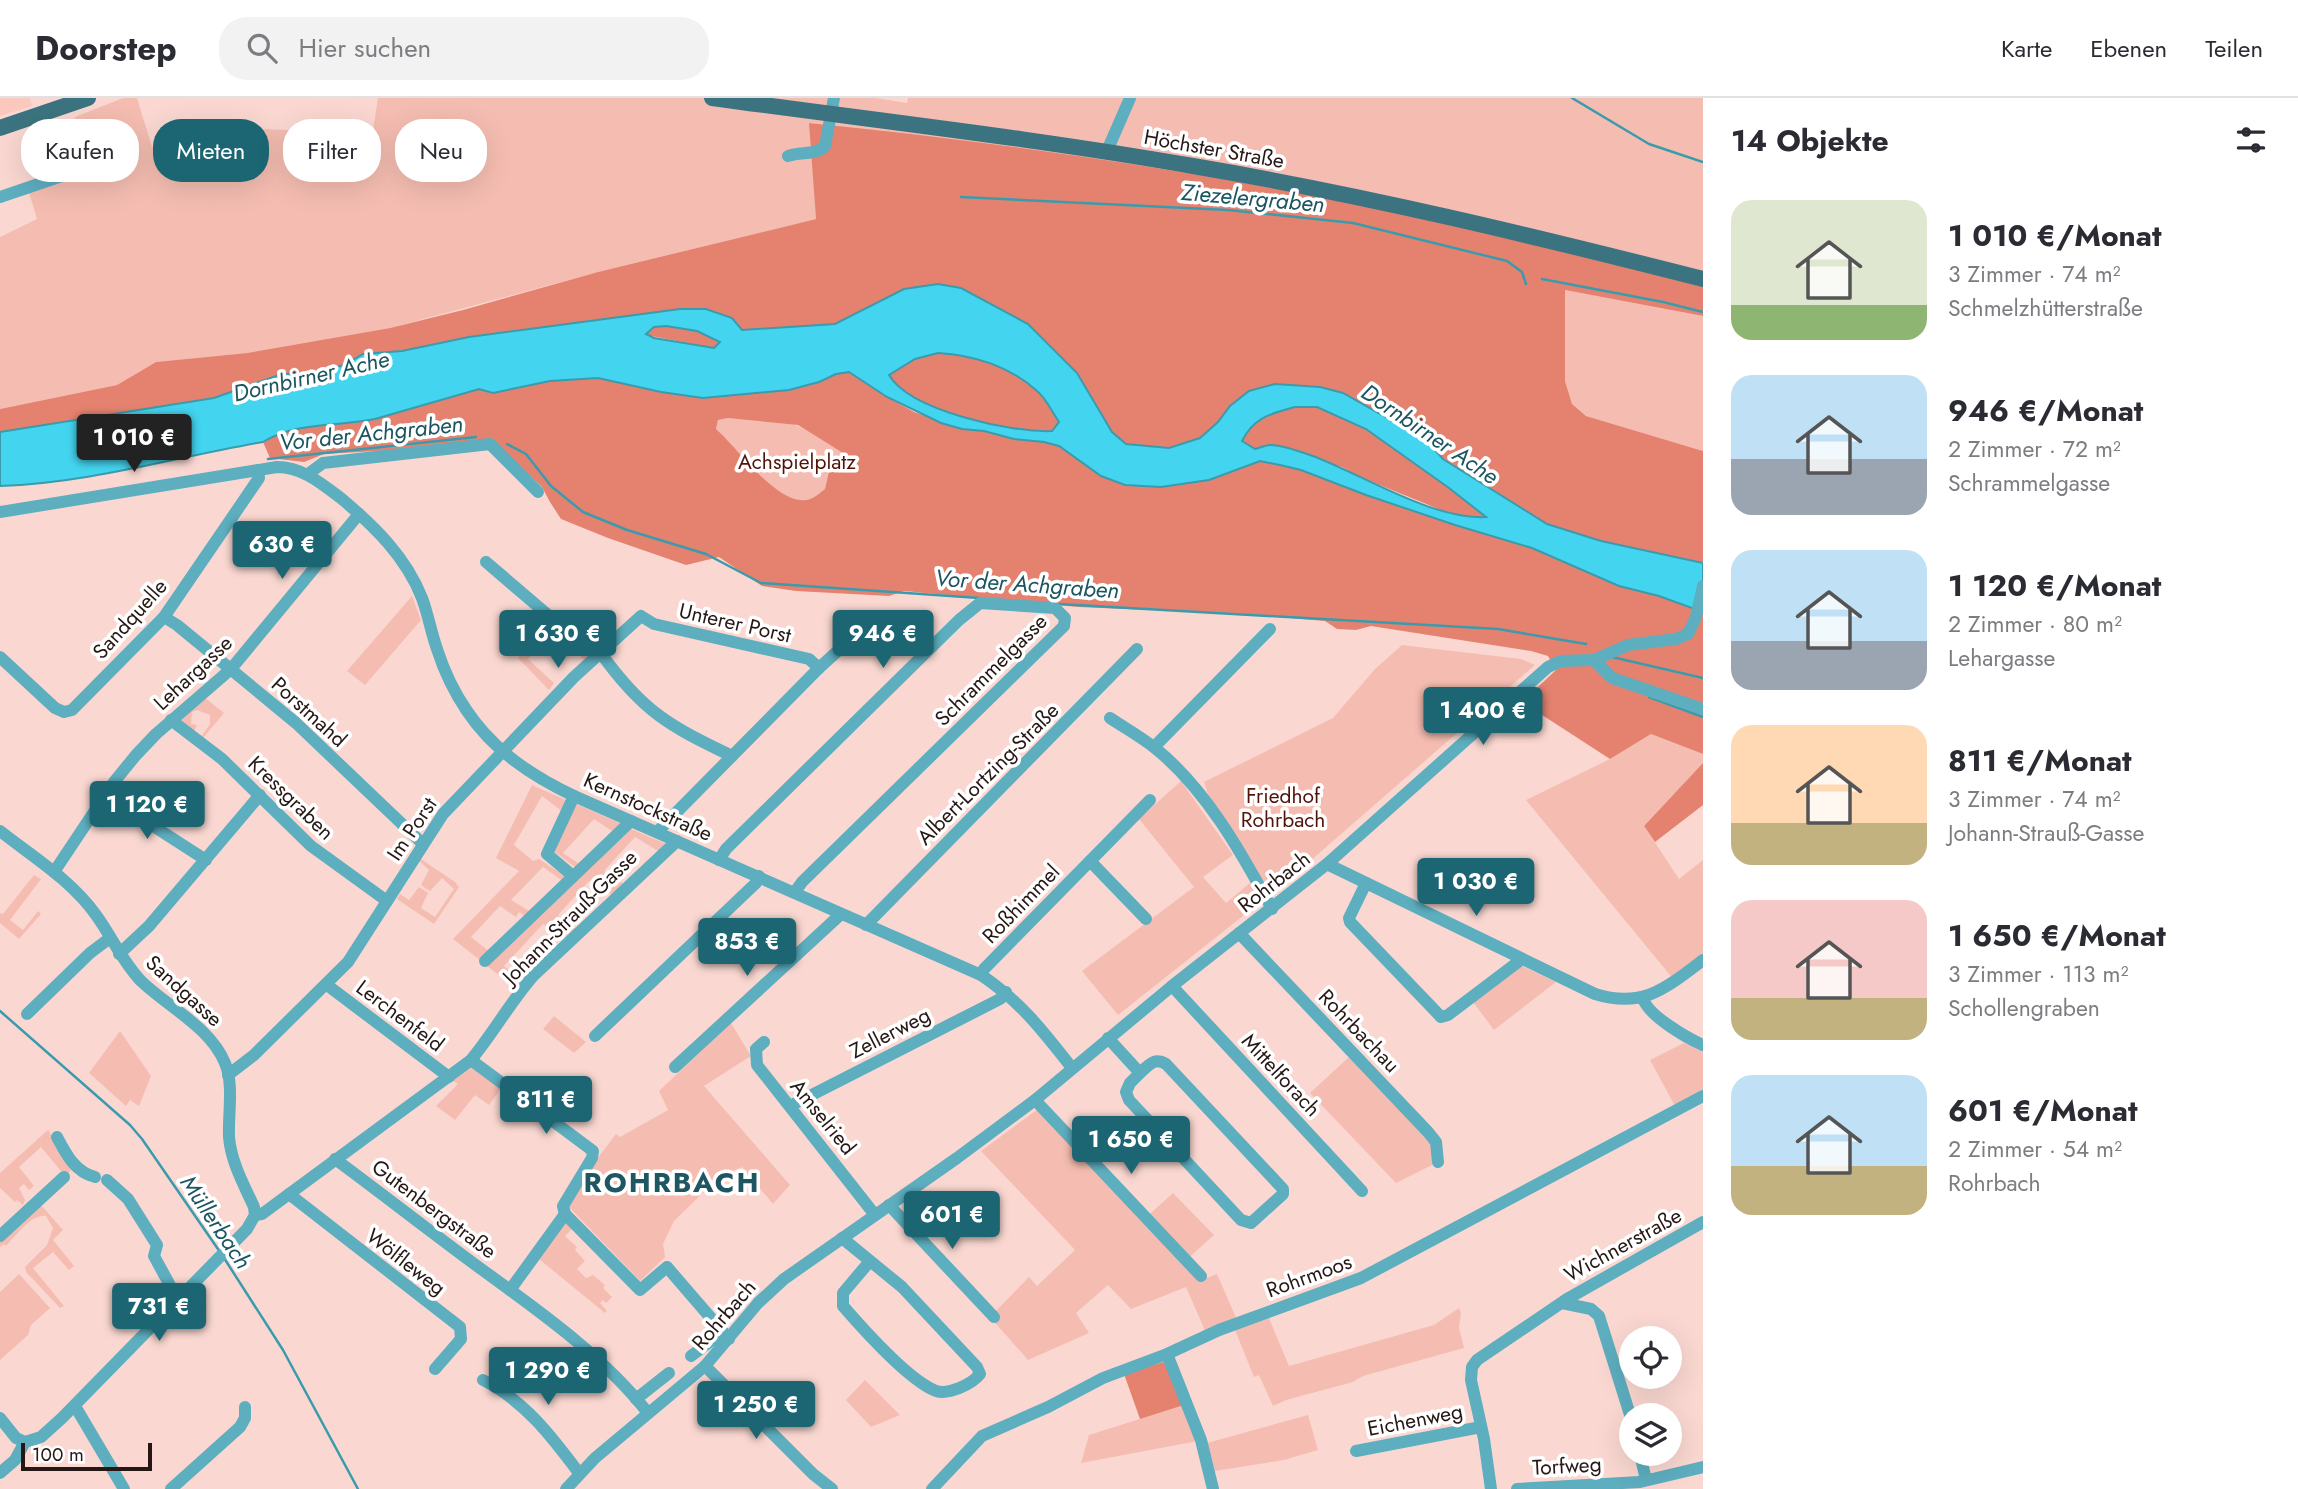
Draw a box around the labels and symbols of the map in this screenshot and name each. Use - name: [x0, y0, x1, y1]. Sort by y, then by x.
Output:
- street label: Höchster Straße: [1142, 122, 1287, 176]
- water label: Ziezelergraben: [1179, 175, 1326, 221]
- water label: Dornbirner Ache: [230, 341, 393, 410]
- water label: Dornbirner Ache: [1354, 375, 1506, 493]
- water label: Vor der Achgraben: [277, 406, 465, 460]
- pin: 1 010 €: [69, 414, 199, 474]
- park label: Achspielplatz: [738, 447, 856, 477]
- pin: 630 €: [233, 522, 331, 581]
- water label: Vor der Achgraben: [934, 561, 1120, 607]
- street label: Sandquelle: [86, 572, 174, 666]
- street label: Unterer Porst: [676, 596, 794, 650]
- street label: Schrammelgasse: [928, 607, 1054, 733]
- pin: 1 630 €: [493, 610, 623, 670]
- pin: 946 €: [834, 610, 932, 670]
- street label: Lehargasse: [147, 628, 239, 717]
- street label: Porstmahd: [265, 670, 353, 754]
- pin: 1 400 €: [1418, 688, 1548, 747]
- street label: Albert-Lortzing-Straße: [910, 696, 1066, 852]
- street label: Kressgraben: [241, 749, 341, 847]
- street label: Kernstockstraße: [579, 765, 717, 849]
- park label: Friedhof Rohrbach: [1241, 781, 1325, 835]
- pin: 1 120 €: [82, 782, 212, 841]
- street label: Im Porst: [380, 791, 444, 867]
- street label: Johann-Strauß-Gasse: [494, 843, 644, 993]
- street label: Rohrbach: [1231, 844, 1317, 920]
- street label: Roßhimmel: [975, 858, 1067, 950]
- pin: 1 030 €: [1411, 858, 1541, 918]
- pin: 853 €: [698, 918, 796, 978]
- street label: Sandgasse: [139, 948, 229, 1034]
- street label: Lerchenfeld: [350, 973, 450, 1059]
- street label: Rohrbachau: [1311, 983, 1407, 1079]
- street label: Zellerweg: [845, 1000, 935, 1066]
- street label: Mittelforach: [1235, 1027, 1327, 1123]
- street label: Amselried: [783, 1073, 863, 1161]
- pin: 811 €: [497, 1076, 595, 1136]
- pin: 1 650 €: [1066, 1116, 1196, 1176]
- street label: Gutenbergstraße: [365, 1152, 503, 1266]
- district label: ROHRBACH: [584, 1162, 760, 1203]
- water label: Müllerbach: [172, 1168, 260, 1276]
- pin: 601 €: [903, 1192, 1001, 1251]
- street label: Wichnerstraße: [1559, 1200, 1687, 1290]
- street label: Wölfleweg: [360, 1221, 452, 1303]
- street label: Rohrmoos: [1262, 1247, 1356, 1305]
- street label: Rohrbach: [685, 1273, 763, 1357]
- pin: 731 €: [110, 1284, 208, 1343]
- pin: 1 290 €: [483, 1348, 613, 1407]
- pin: 1 250 €: [691, 1382, 821, 1441]
- street label: Eichenweg: [1365, 1396, 1465, 1444]
- scale bar: [21, 1440, 152, 1472]
- street label: Torfweg: [1532, 1449, 1602, 1483]

